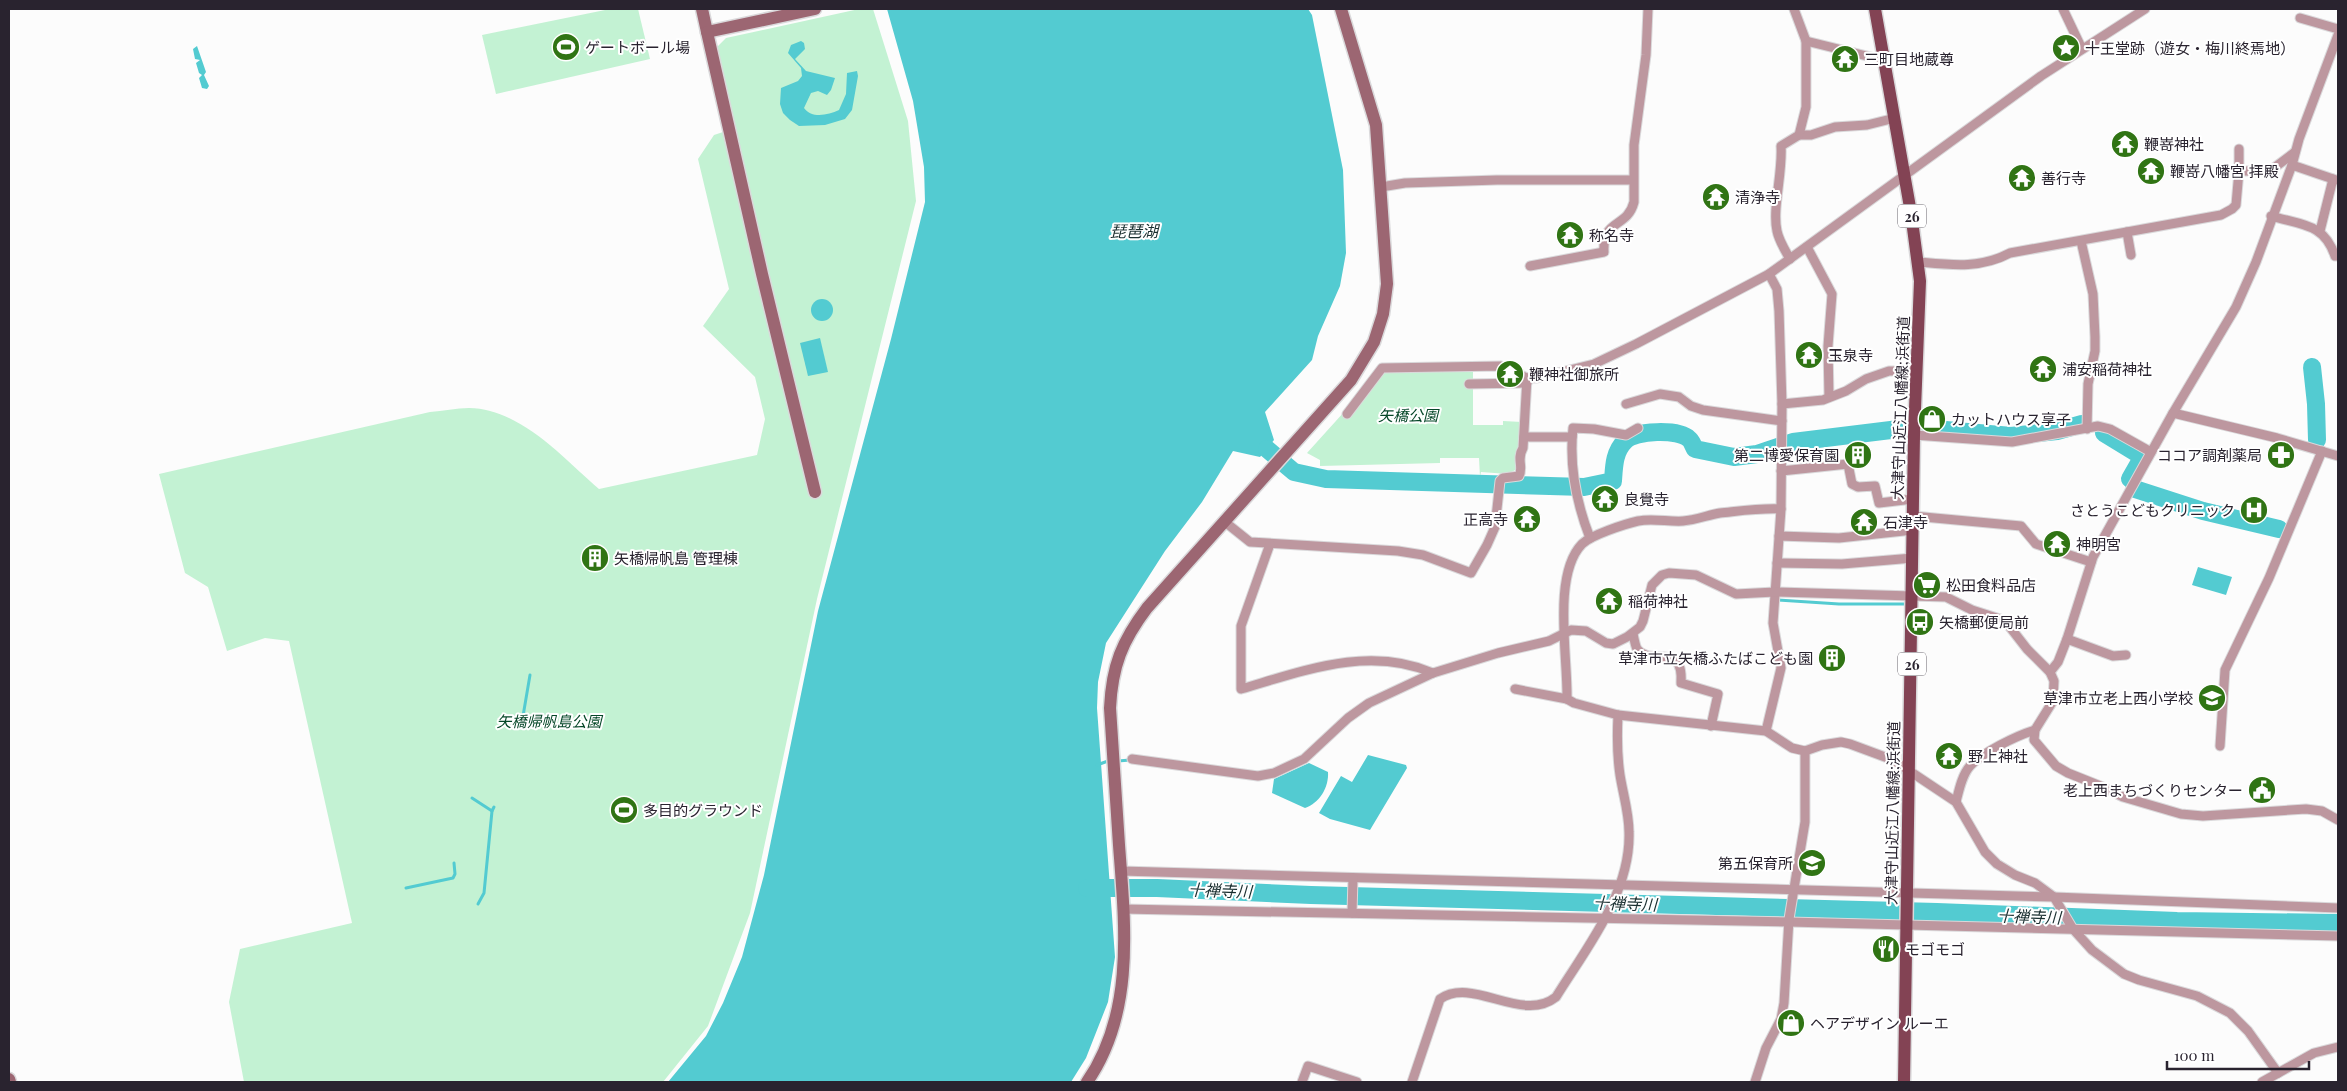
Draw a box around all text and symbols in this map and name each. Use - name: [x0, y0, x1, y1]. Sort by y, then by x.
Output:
- sports icon: ゲートボール場: [551, 32, 581, 62]
- place icon: 十王堂跡（遊女・梅川終焉地）: [2051, 33, 2081, 63]
- place label: ゲートボール場: [585, 37, 690, 57]
- place label: 十王堂跡（遊女・梅川終焉地）: [2085, 38, 2295, 58]
- temple icon: 三町目地蔵尊: [1830, 44, 1860, 74]
- place label: 三町目地蔵尊: [1864, 49, 1954, 69]
- temple icon: 鞭嵜神社: [2110, 129, 2140, 159]
- place label: 鞭嵜神社: [2144, 134, 2204, 154]
- temple icon: 鞭嵜八幡宮 拝殿: [2136, 156, 2166, 186]
- place label: 鞭嵜八幡宮 拝殿: [2170, 161, 2279, 181]
- temple icon: 善行寺: [2007, 163, 2037, 193]
- place label: 善行寺: [2041, 168, 2086, 188]
- temple icon: 清浄寺: [1701, 182, 1731, 212]
- place label: 清浄寺: [1735, 187, 1780, 207]
- road number: 26: [1898, 205, 1926, 228]
- water label: 琵琶湖: [1110, 220, 1161, 241]
- temple icon: 称名寺: [1555, 220, 1585, 250]
- place label: 称名寺: [1589, 225, 1634, 245]
- street label: 大津守山近江八幡線;浜街道: [1887, 316, 1913, 500]
- temple icon: 玉泉寺: [1794, 340, 1824, 370]
- place label: 玉泉寺: [1828, 345, 1873, 365]
- temple icon: 浦安稲荷神社: [2028, 354, 2058, 384]
- temple icon: 鞭神社御旅所: [1495, 359, 1525, 389]
- place label: 浦安稲荷神社: [2062, 359, 2152, 379]
- place label: 鞭神社御旅所: [1529, 364, 1619, 384]
- shop icon: カットハウス享子: [1917, 404, 1947, 434]
- park label: 矢橋公園: [1378, 405, 1440, 425]
- place label: カットハウス享子: [1951, 409, 2071, 429]
- building icon: 第二博愛保育園: [1843, 440, 1873, 470]
- pharmacy icon: ココア調剤薬局: [2266, 440, 2296, 470]
- place label: 第二博愛保育園: [1734, 445, 1839, 465]
- place label: ココア調剤薬局: [2157, 445, 2262, 465]
- temple icon: 良覺寺: [1590, 484, 1620, 514]
- place label: 良覺寺: [1624, 489, 1669, 509]
- hospital icon: さとうこどもクリニック: [2239, 495, 2269, 525]
- place label: さとうこどもクリニック: [2070, 500, 2235, 520]
- temple icon: 正高寺: [1512, 504, 1542, 534]
- temple icon: 石津寺: [1849, 507, 1879, 537]
- place label: 正高寺: [1463, 509, 1508, 529]
- place label: 石津寺: [1883, 512, 1928, 532]
- temple icon: 神明宮: [2042, 529, 2072, 559]
- place label: 神明宮: [2076, 534, 2121, 554]
- building icon: 矢橋帰帆島 管理棟: [580, 543, 610, 573]
- place label: 矢橋帰帆島 管理棟: [614, 548, 738, 568]
- supermarket icon: 松田食料品店: [1912, 570, 1942, 600]
- place label: 松田食料品店: [1946, 575, 2036, 595]
- temple icon: 稲荷神社: [1594, 586, 1624, 616]
- place label: 稲荷神社: [1628, 591, 1688, 611]
- bus stop icon: 矢橋郵便局前: [1905, 607, 1935, 637]
- place label: 矢橋郵便局前: [1939, 612, 2029, 632]
- building icon: 草津市立矢橋ふたばこども園: [1817, 643, 1847, 673]
- place label: 草津市立矢橋ふたばこども園: [1618, 648, 1813, 668]
- road number: 26: [1898, 652, 1926, 676]
- school or university icon: 草津市立老上西小学校: [2197, 683, 2227, 713]
- place label: 草津市立老上西小学校: [2043, 688, 2193, 708]
- park label: 矢橋帰帆島公園: [496, 711, 603, 731]
- street label: 大津守山近江八幡線;浜街道: [1880, 721, 1904, 905]
- temple icon: 野上神社: [1934, 741, 1964, 771]
- place label: 野上神社: [1968, 746, 2028, 766]
- public building icon: 老上西まちづくりセンター: [2247, 775, 2277, 805]
- place label: 老上西まちづくりセンター: [2063, 780, 2243, 800]
- sports icon: 多目的グラウンド: [609, 795, 639, 825]
- place label: 多目的グラウンド: [643, 800, 763, 820]
- school or university icon: 第五保育所: [1797, 848, 1827, 878]
- place label: 第五保育所: [1718, 853, 1793, 873]
- water label: 十禅寺川: [1188, 878, 1254, 902]
- water label: 十禅寺川: [1593, 891, 1659, 915]
- water label: 十禅寺川: [1997, 904, 2063, 928]
- restaurant icon: モゴモゴ: [1871, 934, 1901, 964]
- place label: モゴモゴ: [1905, 939, 1965, 959]
- shop icon: ヘアデザイン ルーエ: [1776, 1008, 1806, 1038]
- place label: ヘアデザイン ルーエ: [1810, 1013, 1949, 1033]
- scale bar: [2167, 1038, 2310, 1070]
- text: 100 m: [2174, 1045, 2215, 1065]

